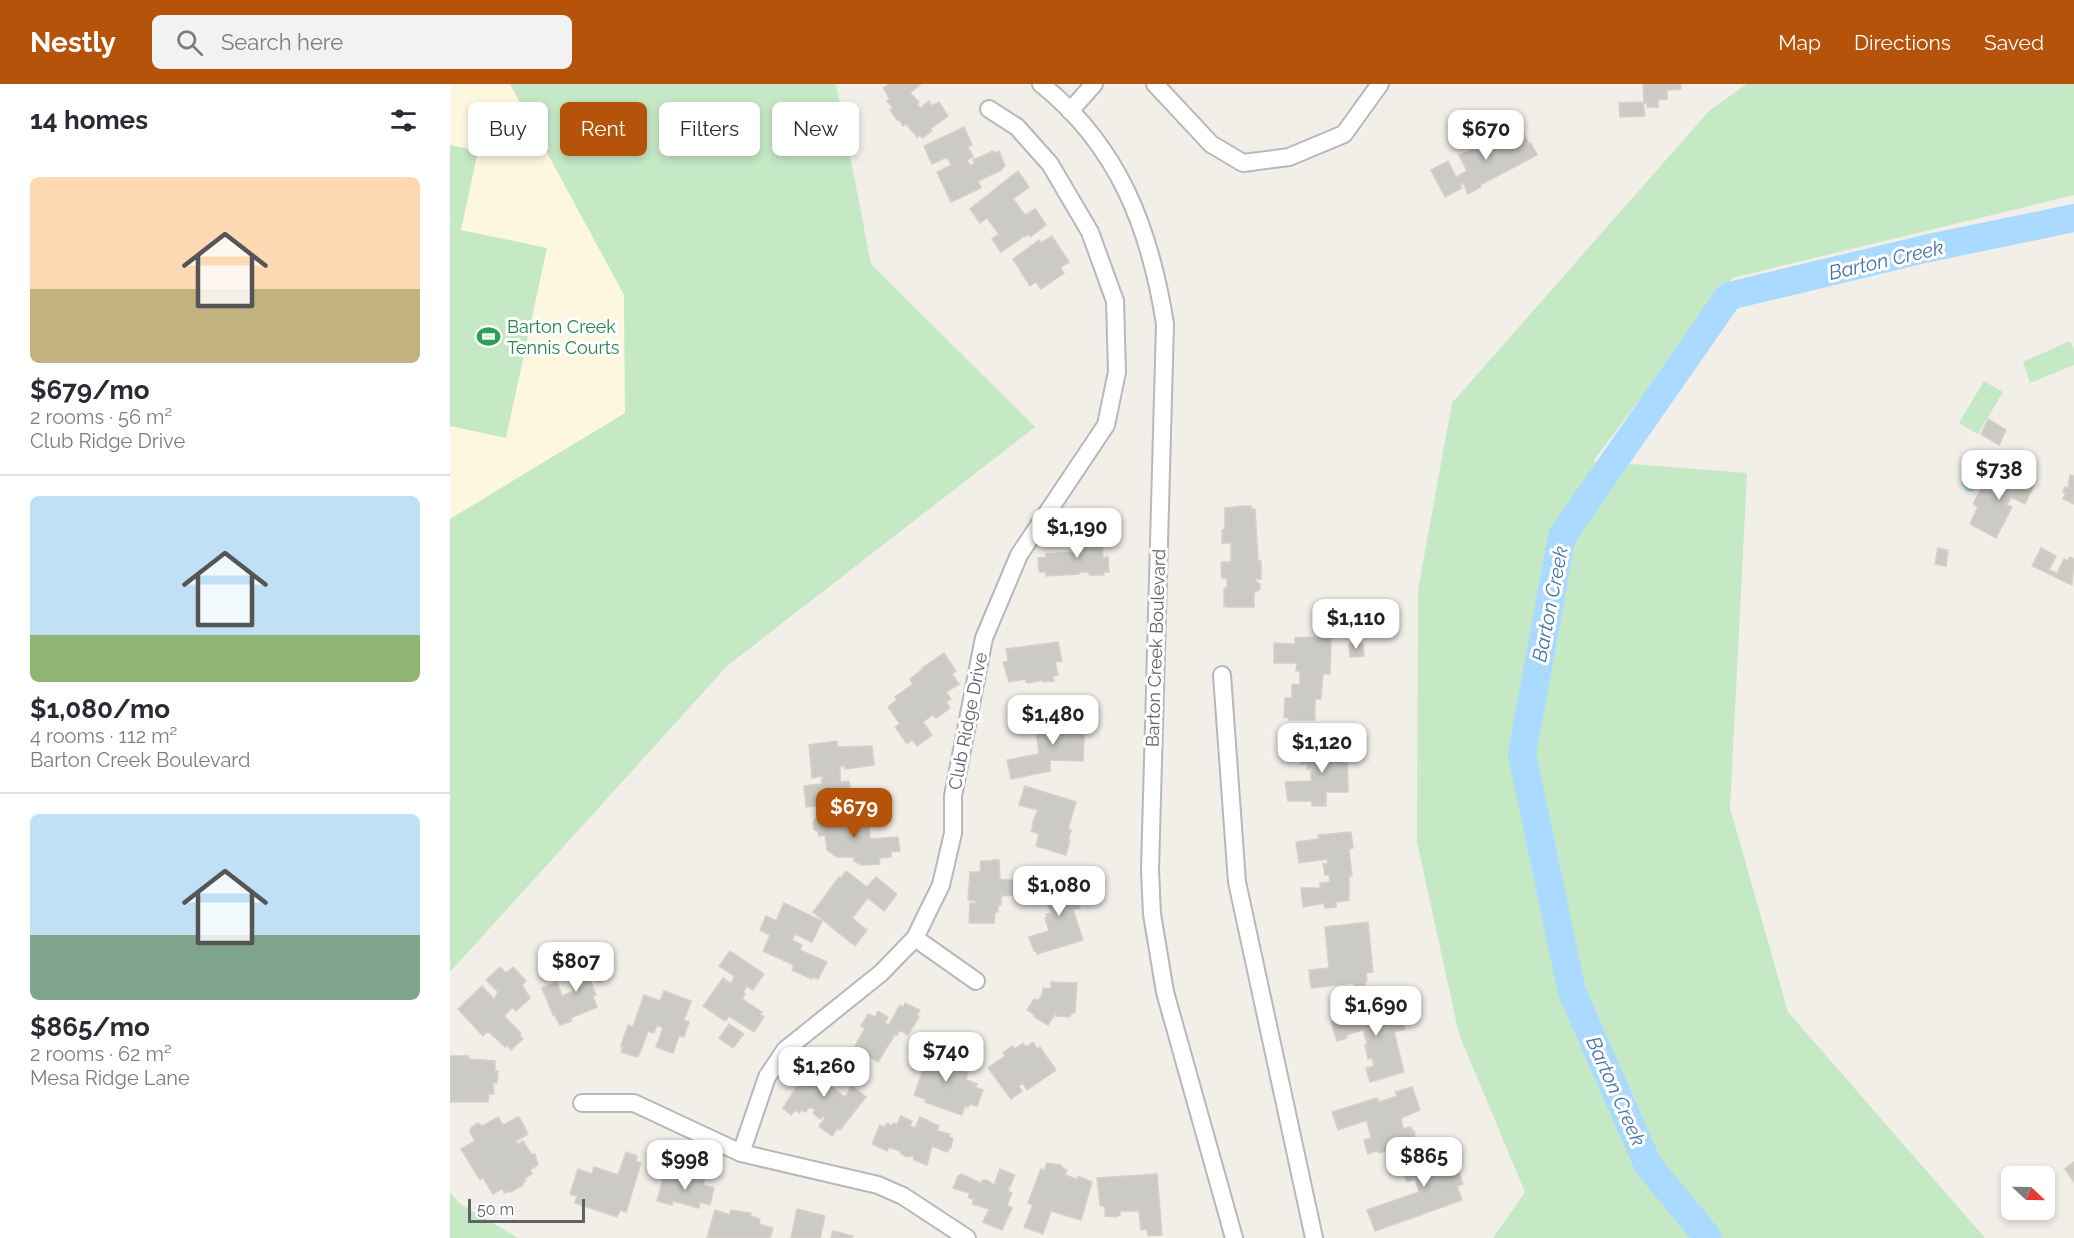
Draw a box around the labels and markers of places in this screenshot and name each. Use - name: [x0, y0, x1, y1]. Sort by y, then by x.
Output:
- pin: $670: [1450, 110, 1522, 161]
- place label: Barton Creek Tennis Courts: [507, 316, 620, 358]
- sports icon: Barton Creek Tennis Courts: [476, 324, 502, 350]
- pin: $738: [1963, 450, 2035, 501]
- pin: $1,190: [1028, 508, 1126, 559]
- pin: $1,110: [1307, 599, 1405, 650]
- pin: $1,480: [1004, 695, 1102, 746]
- pin: $1,120: [1273, 723, 1371, 774]
- pin: $679: [818, 788, 890, 839]
- pin: $1,080: [1010, 866, 1108, 917]
- pin: $807: [540, 942, 612, 993]
- pin: $1,690: [1327, 986, 1425, 1037]
- pin: $740: [910, 1032, 982, 1083]
- pin: $1,260: [775, 1047, 873, 1098]
- pin: $865: [1388, 1137, 1460, 1188]
- pin: $998: [649, 1140, 721, 1191]

